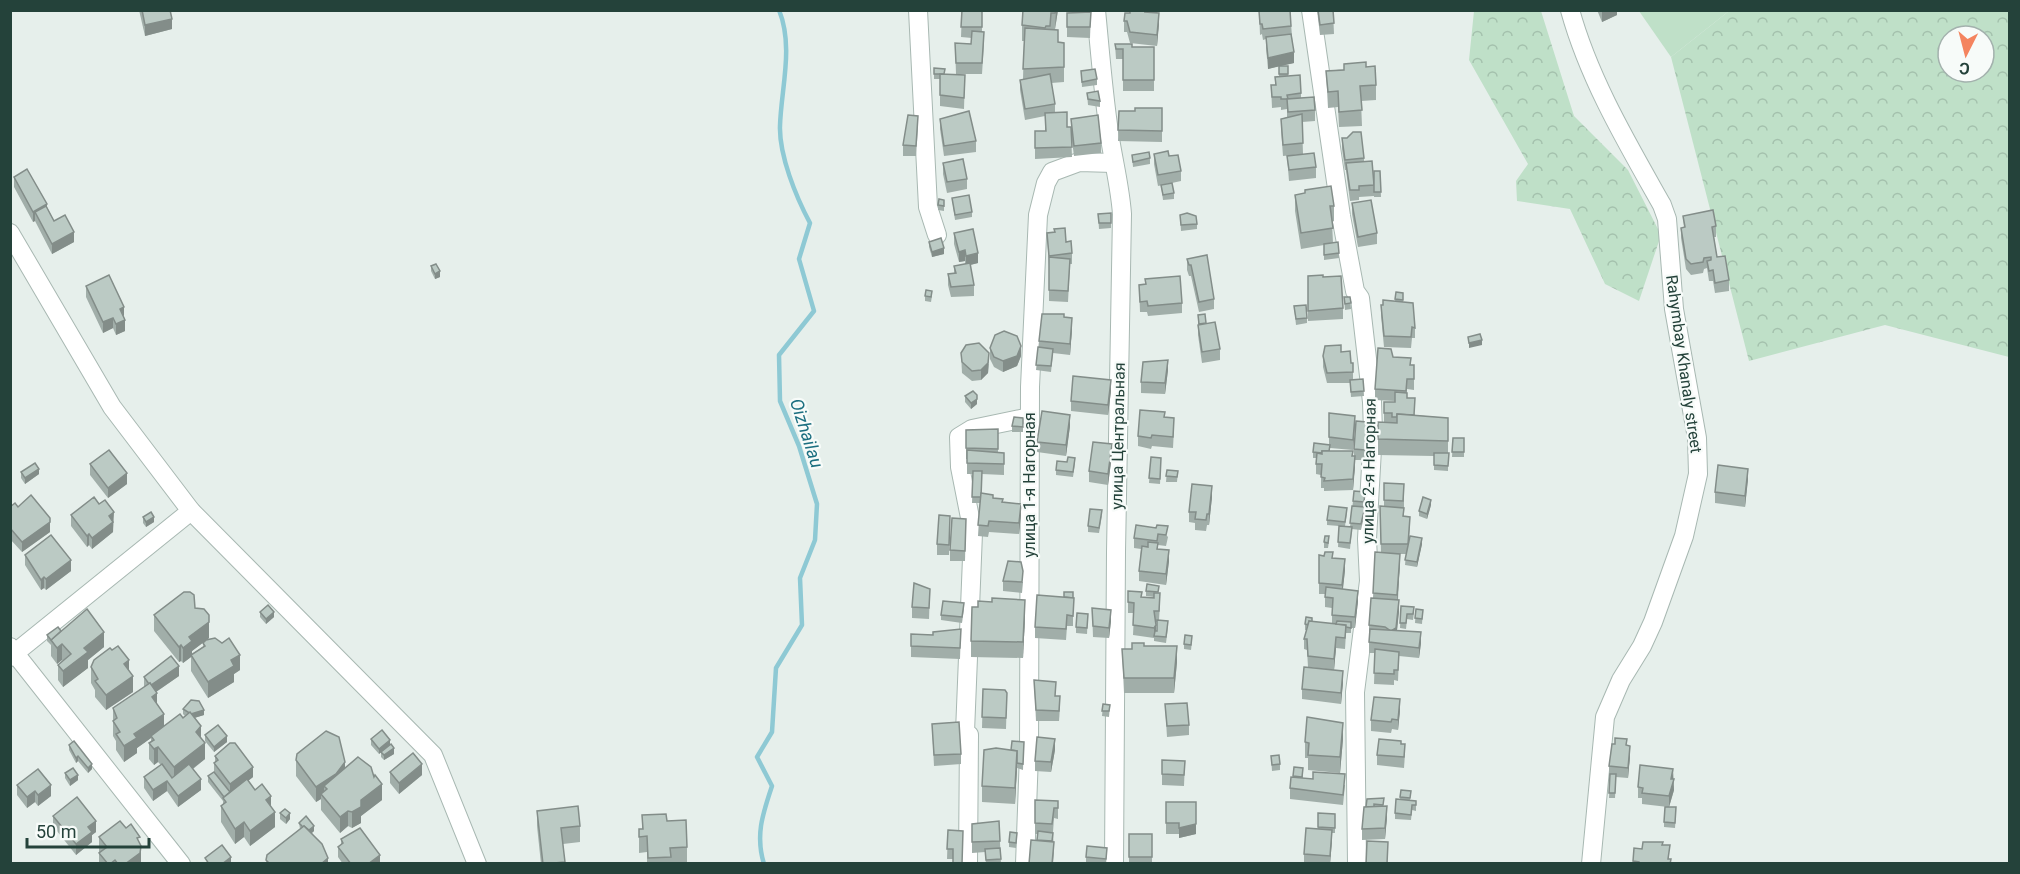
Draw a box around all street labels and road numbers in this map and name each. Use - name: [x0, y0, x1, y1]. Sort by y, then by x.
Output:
- street label: Rahymbay Khanaly street: [1662, 274, 1706, 454]
- street label: улица Центральная: [1107, 362, 1129, 510]
- street label: улица 2-я Нагорная: [1358, 398, 1380, 544]
- street label: улица 1-я Нагорная: [1020, 412, 1039, 558]

